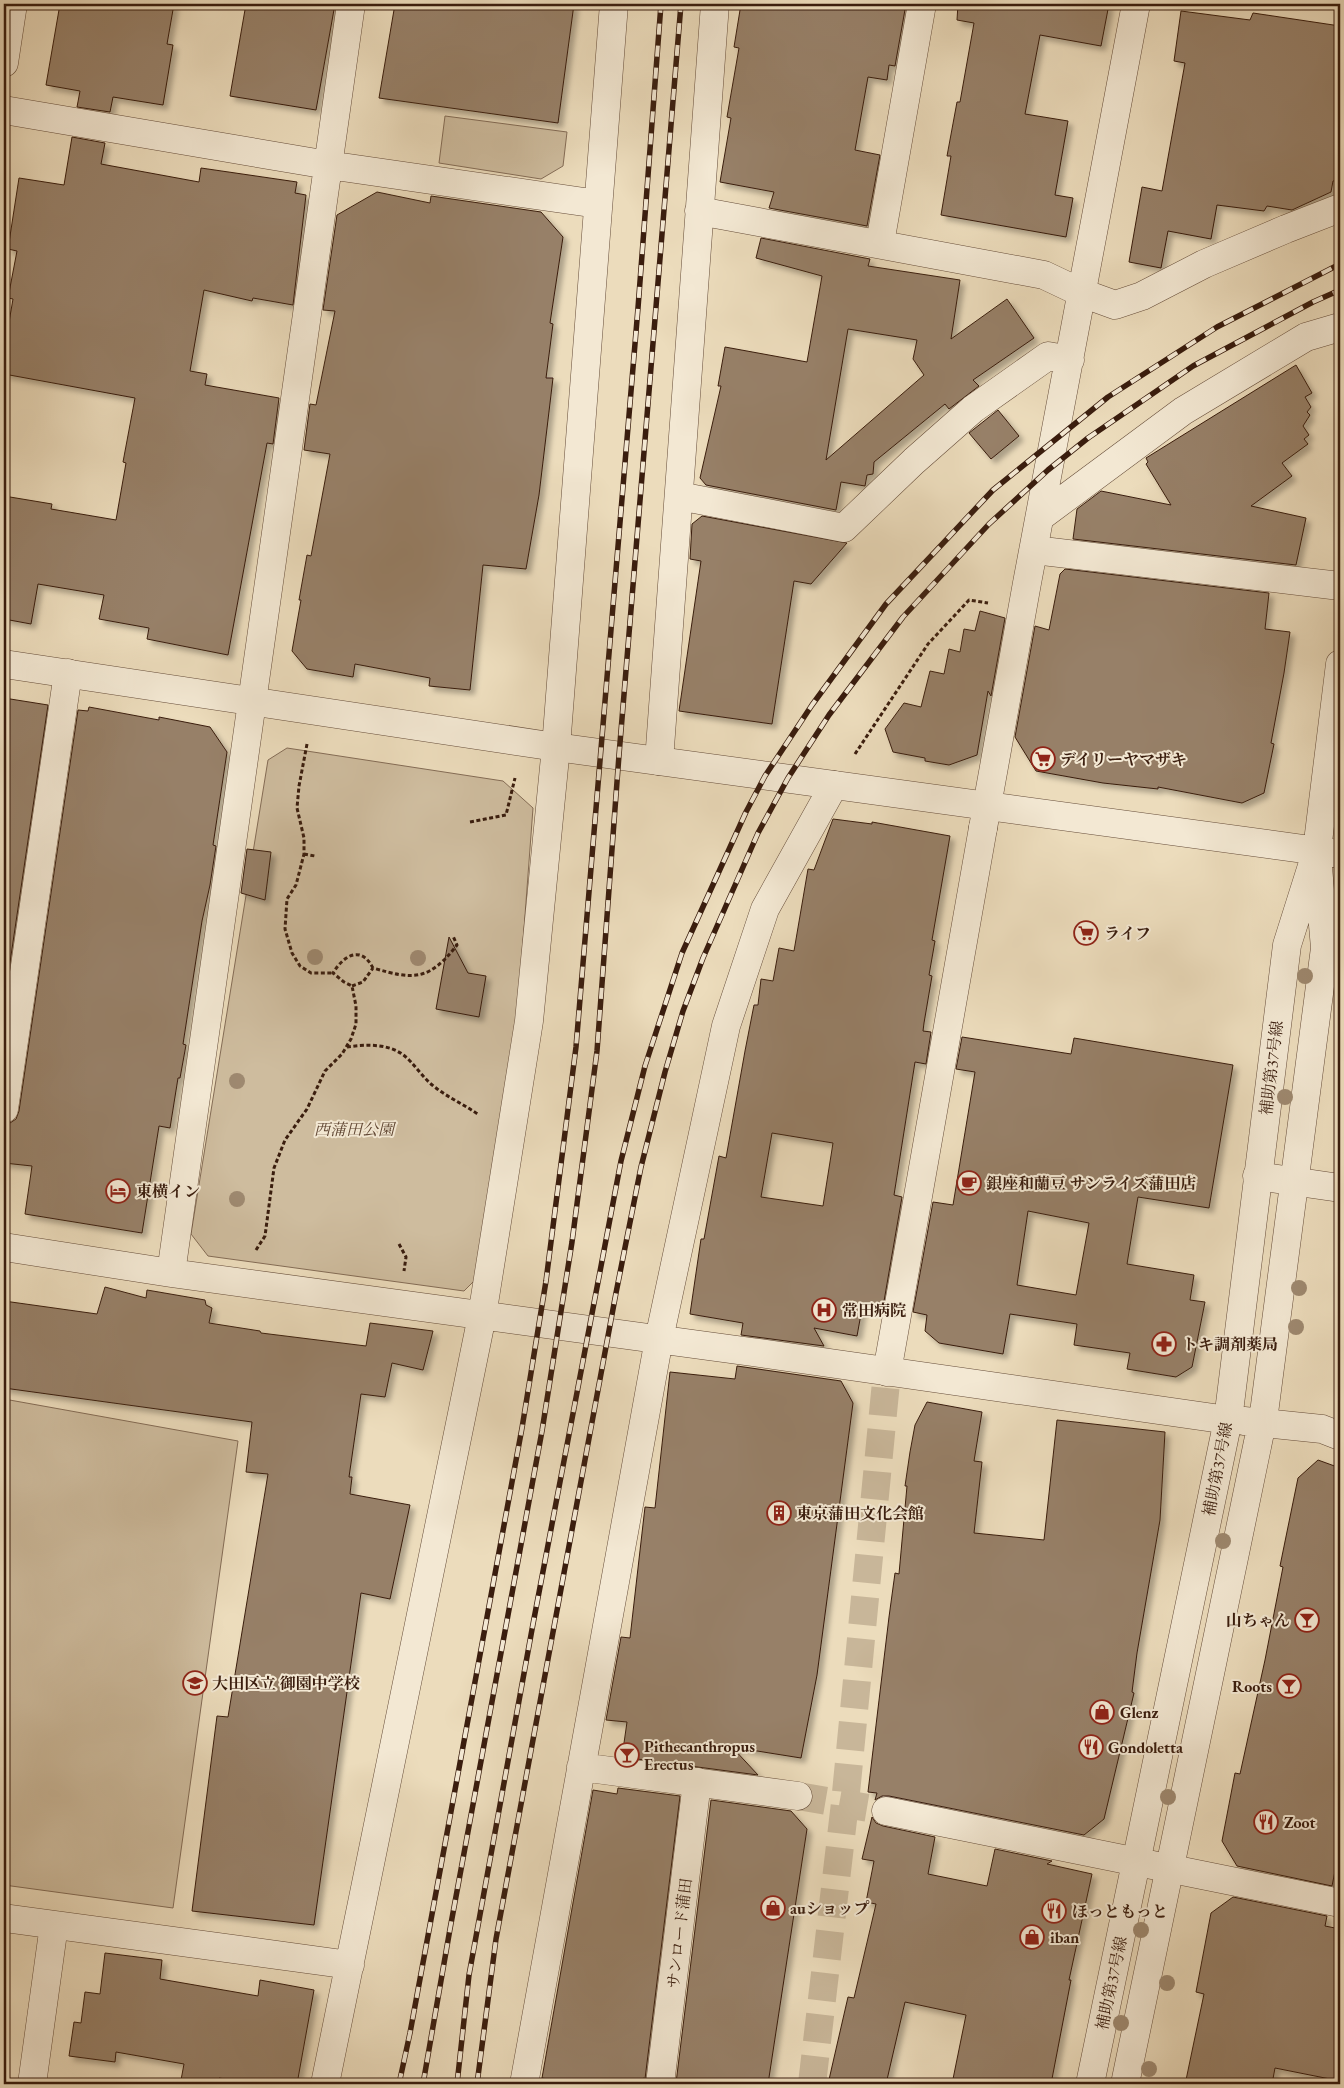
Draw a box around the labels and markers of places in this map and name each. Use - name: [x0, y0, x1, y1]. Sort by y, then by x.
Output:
- supermarket icon: デイリーヤマザキ: [1030, 746, 1056, 772]
- place label: デイリーヤマザキ: [1060, 749, 1187, 770]
- supermarket icon: ライフ: [1073, 920, 1099, 946]
- place label: ライフ: [1104, 923, 1151, 944]
- cafe icon: 銀座和蘭豆 サンライズ蒲田店: [956, 1170, 982, 1196]
- place label: 銀座和蘭豆 サンライズ蒲田店: [986, 1173, 1196, 1194]
- hotel icon: 東横イン: [105, 1178, 131, 1204]
- place label: 東横イン: [136, 1181, 200, 1202]
- hospital icon: 常田病院: [811, 1297, 837, 1323]
- place label: 常田病院: [842, 1300, 906, 1321]
- pharmacy icon: トキ調剤薬局: [1151, 1331, 1177, 1357]
- place label: トキ調剤薬局: [1182, 1334, 1278, 1355]
- building icon: 東京蒲田文化会館: [766, 1500, 792, 1526]
- place label: 東京蒲田文化会館: [796, 1503, 924, 1524]
- bar icon: 山ちゃん: [1294, 1607, 1320, 1633]
- place label: 山ちゃん: [1226, 1610, 1290, 1631]
- school or university icon: 大田区立 御園中学校: [182, 1670, 208, 1696]
- place label: 大田区立 御園中学校: [212, 1673, 361, 1694]
- bar icon: Roots: [1276, 1673, 1302, 1699]
- place label: Roots: [1232, 1676, 1272, 1697]
- shop icon: Glenz: [1089, 1699, 1115, 1725]
- place label: Glenz: [1120, 1702, 1159, 1723]
- restaurant icon: Gondoletta: [1078, 1734, 1104, 1760]
- place label: Pithecanthropus Erectus: [644, 1736, 755, 1775]
- place label: Gondoletta: [1108, 1737, 1184, 1758]
- bar icon: Pithecanthropus Erectus: [614, 1742, 640, 1768]
- restaurant icon: Zoot: [1253, 1809, 1279, 1835]
- place label: Zoot: [1284, 1812, 1316, 1833]
- shop icon: auショップ: [760, 1895, 786, 1921]
- place label: auショップ: [790, 1898, 870, 1919]
- restaurant icon: ほっともっと: [1041, 1898, 1067, 1924]
- place label: ほっともっと: [1072, 1901, 1168, 1922]
- shop icon: iban: [1019, 1924, 1045, 1950]
- place label: iban: [1050, 1927, 1079, 1948]

